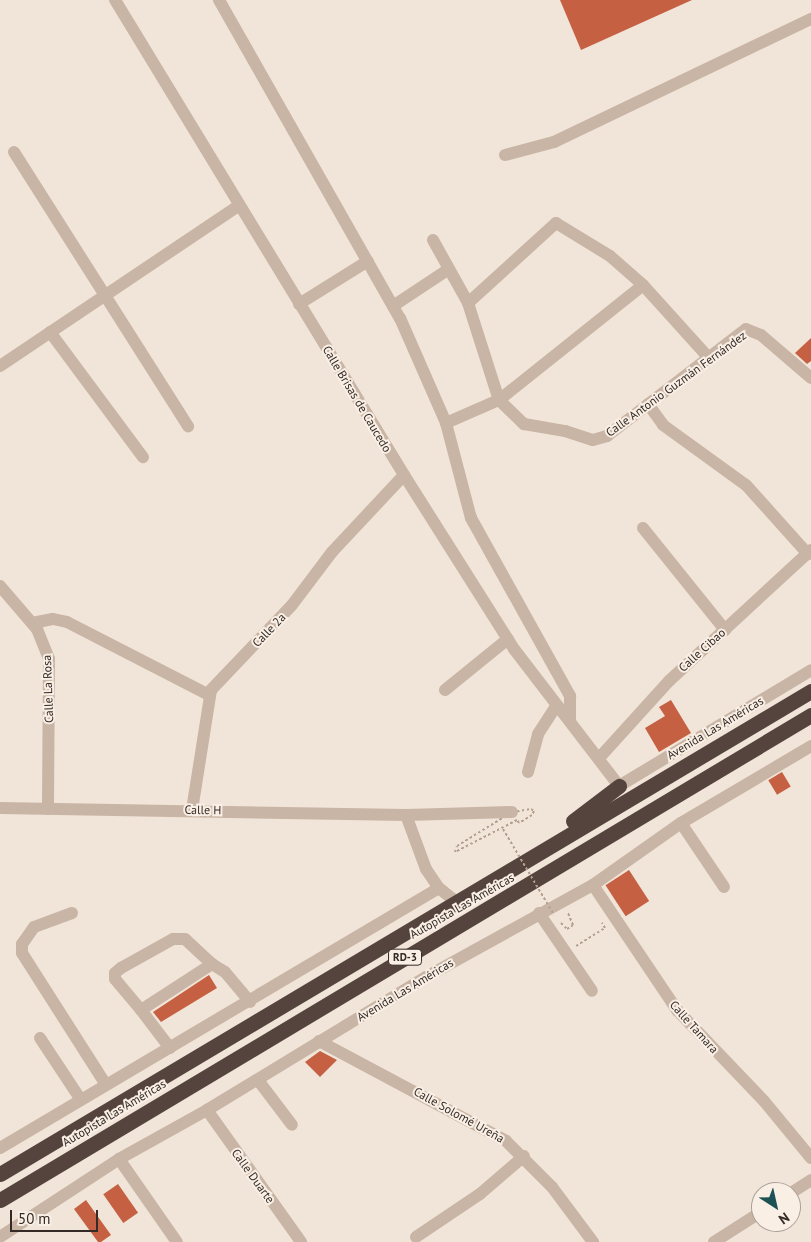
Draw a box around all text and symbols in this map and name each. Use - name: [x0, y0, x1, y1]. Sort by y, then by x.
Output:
- street label: Calle Antonio Guzmán Fernández: [603, 328, 749, 440]
- street label: Calle Brisas de Caucedo: [320, 343, 394, 455]
- street label: Calle 2a: [249, 610, 289, 650]
- street label: Calle Cibao: [676, 625, 728, 675]
- street label: Calle La Rosa: [40, 655, 56, 723]
- street label: Avenida Las Américas: [664, 693, 766, 763]
- street label: Calle H: [184, 802, 222, 818]
- street label: Autopista Las Américas: [407, 870, 517, 942]
- road number: RD-3: [388, 949, 422, 966]
- street label: Avenida Las Américas: [354, 955, 456, 1025]
- street label: Calle Tamara: [667, 998, 721, 1056]
- street label: Autopista Las Américas: [59, 1076, 169, 1150]
- street label: Calle Solomé Ureña: [411, 1084, 507, 1146]
- street label: Calle Duarte: [228, 1146, 278, 1206]
- north arrow: [751, 1182, 801, 1232]
- scale bar: [12, 1200, 100, 1232]
- text: N: [775, 1208, 793, 1228]
- text: 50 m: [18, 1209, 51, 1228]

